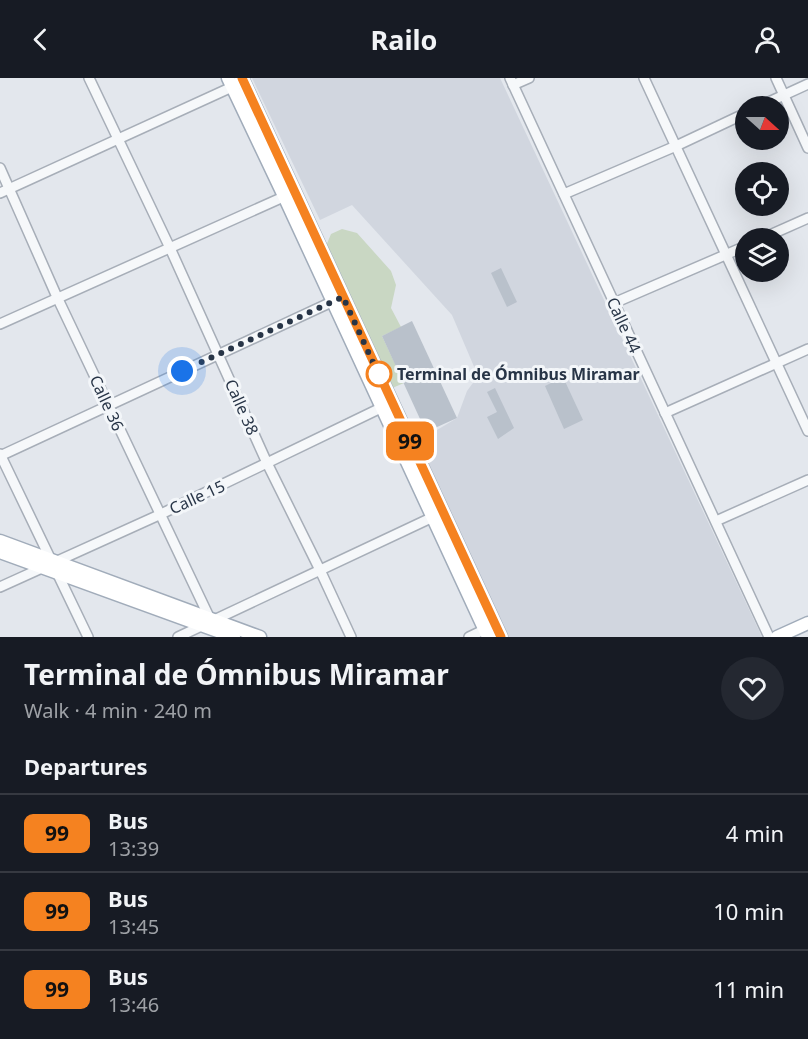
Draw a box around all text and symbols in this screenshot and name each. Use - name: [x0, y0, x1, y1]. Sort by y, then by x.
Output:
- text: Railo: [371, 21, 437, 58]
- icon: back: [24, 23, 57, 56]
- icon: person: [751, 23, 784, 56]
- north arrow: [735, 96, 789, 150]
- map controls: [735, 96, 789, 282]
- button: locate: [735, 162, 789, 216]
- button: layers: [735, 228, 789, 282]
- street label: Calle 44: [602, 294, 646, 356]
- your location: [167, 356, 197, 386]
- marker: Terminal de Ómnibus Miramar: [366, 361, 392, 387]
- place label: Terminal de Ómnibus Miramar: [397, 363, 640, 385]
- street label: Calle 36: [85, 372, 129, 434]
- street label: Calle 38: [220, 376, 264, 438]
- line badge: 99: [383, 422, 437, 460]
- text: 99: [398, 427, 422, 455]
- street label: Calle 15: [166, 475, 228, 519]
- text: Terminal de Ómnibus Miramar: [24, 655, 449, 693]
- button: heart: [721, 657, 784, 720]
- text: Walk · 4 min · 240 m: [24, 697, 212, 724]
- text: Departures: [24, 751, 148, 781]
- text: Bus: [108, 805, 148, 835]
- text: 4 min: [726, 818, 784, 848]
- text: 99: [45, 819, 69, 847]
- text: 13:39: [108, 835, 159, 862]
- text: Bus: [108, 883, 148, 913]
- text: 10 min: [713, 896, 784, 926]
- text: 99: [45, 897, 69, 925]
- text: 13:45: [108, 913, 159, 940]
- text: Bus: [108, 961, 148, 991]
- text: 11 min: [713, 974, 784, 1004]
- text: 99: [45, 975, 69, 1003]
- text: 13:46: [108, 991, 159, 1018]

